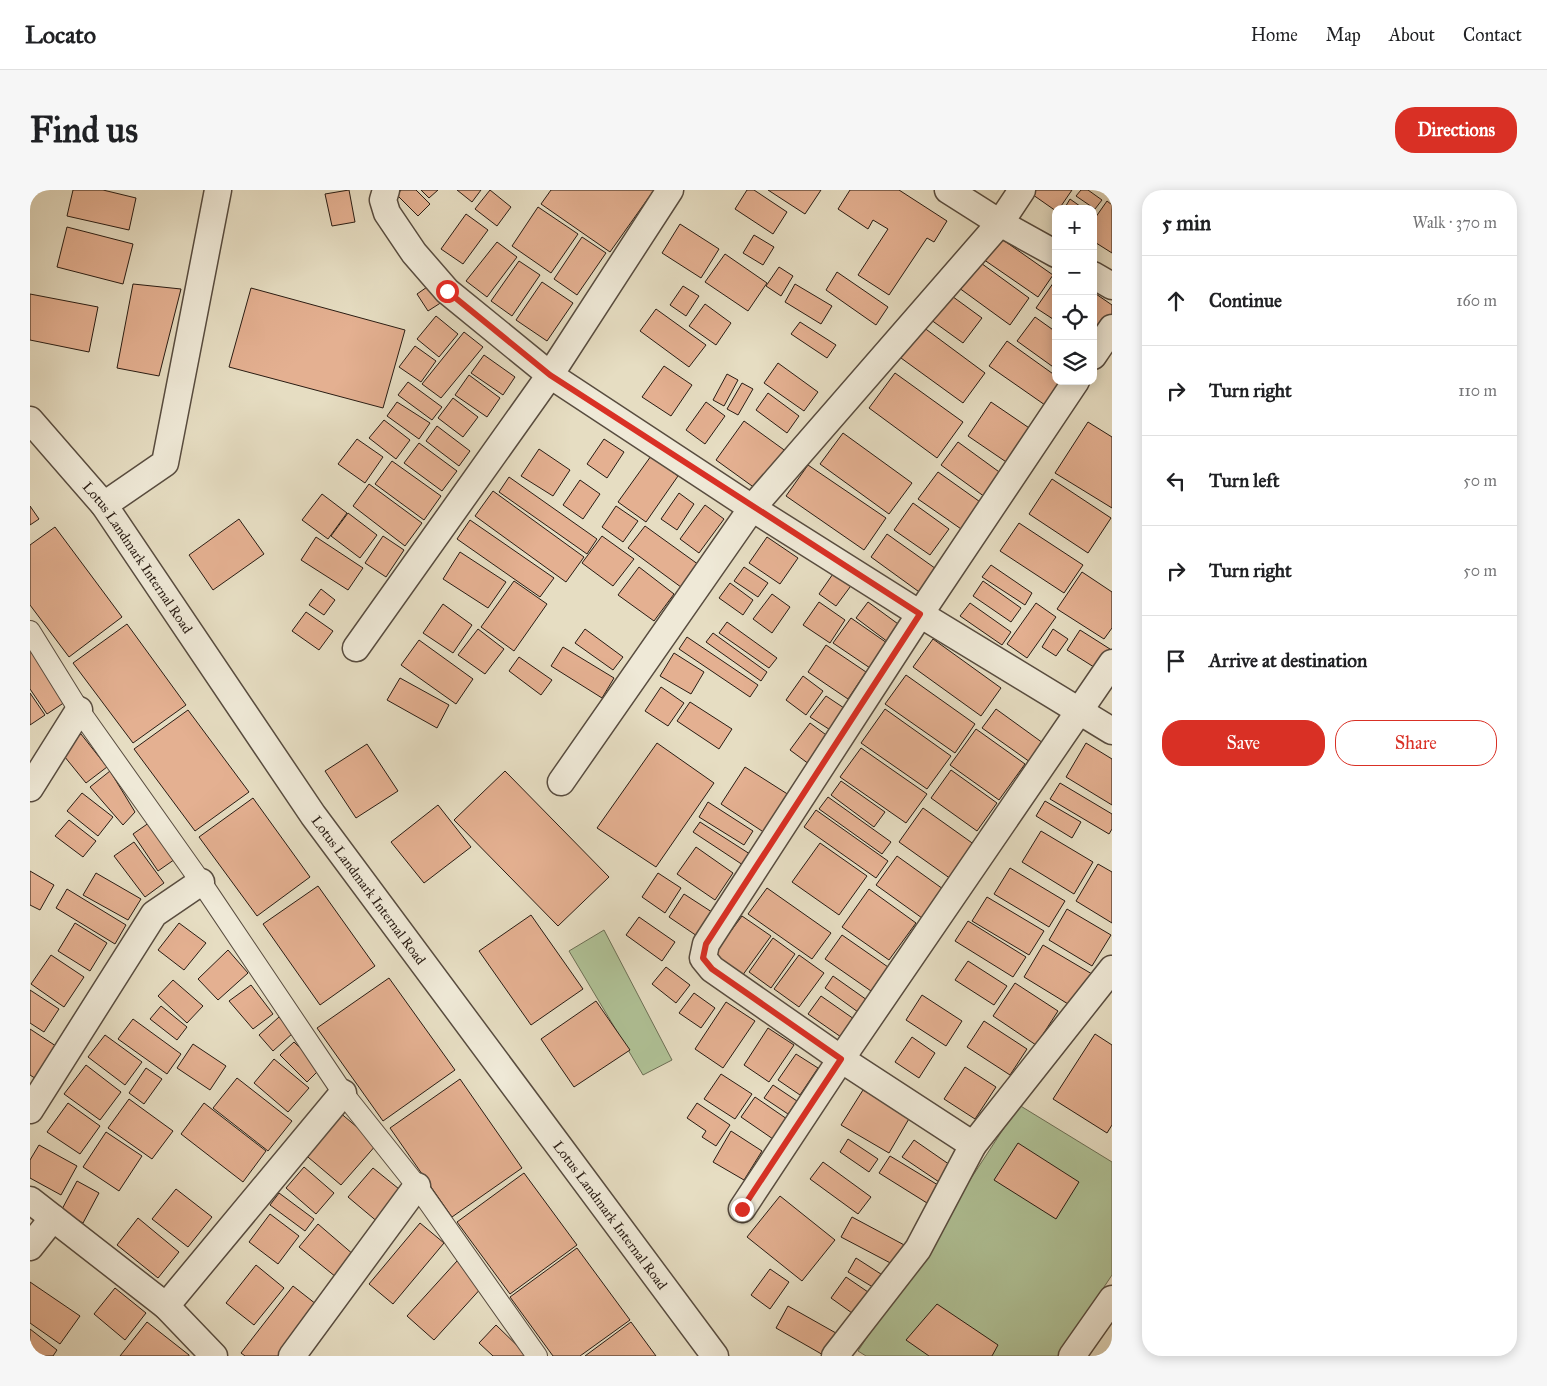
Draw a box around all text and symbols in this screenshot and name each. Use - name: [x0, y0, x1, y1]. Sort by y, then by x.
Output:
- text: Locato: [25, 20, 96, 50]
- text: Home: [1251, 24, 1298, 46]
- text: Map: [1326, 24, 1361, 46]
- text: About: [1389, 24, 1435, 46]
- text: Contact: [1463, 24, 1522, 46]
- button: Directions: [1395, 107, 1517, 153]
- text: Find us: [30, 109, 138, 152]
- map controls: [1052, 205, 1097, 385]
- button: +: [1052, 205, 1097, 250]
- text: 5 min: [1162, 210, 1211, 236]
- text: Walk · 370 m: [1413, 213, 1497, 232]
- button: −: [1052, 250, 1097, 295]
- route start: [436, 280, 459, 303]
- icon: ahead: [1162, 287, 1190, 315]
- text: Continue: [1209, 289, 1282, 312]
- text: 160 m: [1456, 291, 1497, 310]
- button: locate: [1052, 295, 1097, 340]
- button: layers: [1052, 340, 1097, 385]
- icon: right: [1162, 377, 1190, 405]
- text: Turn right: [1209, 379, 1292, 402]
- text: 110 m: [1458, 381, 1497, 400]
- icon: left: [1162, 467, 1190, 495]
- text: Turn left: [1209, 469, 1279, 492]
- text: 50 m: [1463, 471, 1497, 490]
- street label: Lotus Landmark Internal Road: [79, 478, 196, 636]
- icon: right: [1162, 557, 1190, 585]
- text: Turn right: [1209, 559, 1292, 582]
- text: 50 m: [1463, 561, 1497, 580]
- icon: arrive: [1162, 647, 1190, 675]
- text: Arrive at destination: [1209, 649, 1367, 672]
- button: Save: [1162, 720, 1325, 766]
- button: Share: [1335, 720, 1497, 766]
- street label: Lotus Landmark Internal Road: [308, 812, 430, 968]
- street label: Lotus Landmark Internal Road: [549, 1137, 671, 1293]
- route end: [731, 1198, 754, 1221]

